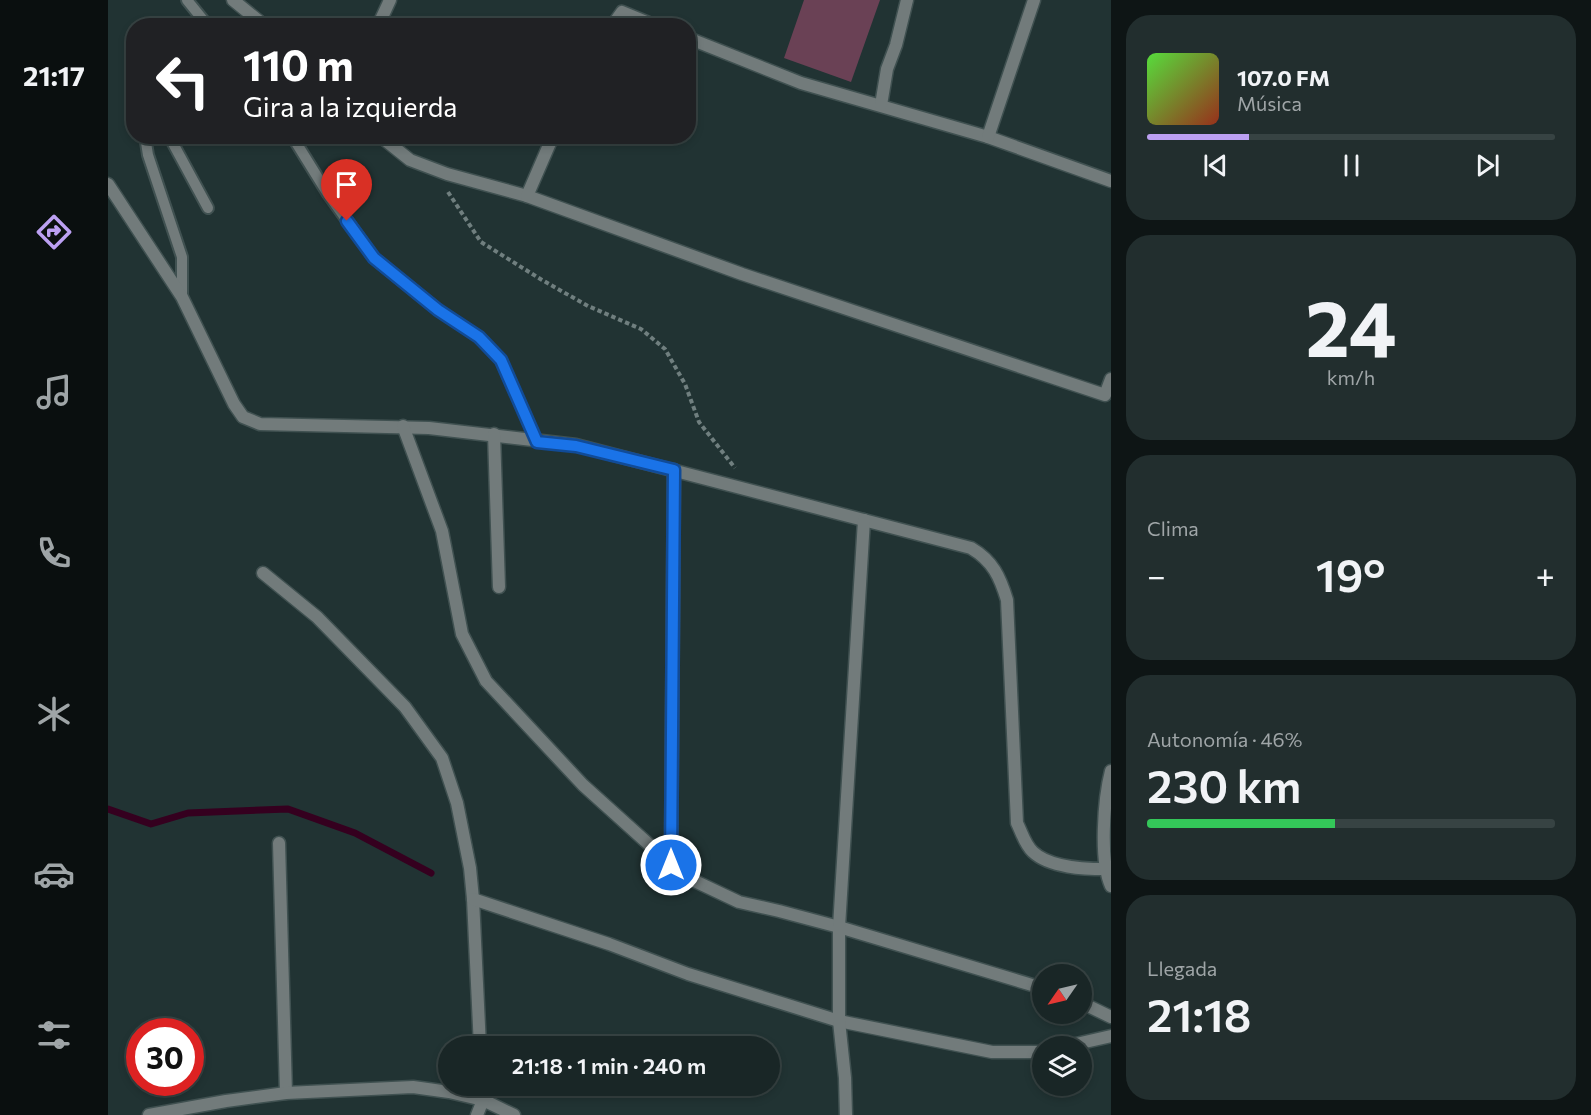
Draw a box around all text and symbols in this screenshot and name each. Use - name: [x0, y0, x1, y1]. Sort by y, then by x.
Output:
- text: 110 m: [243, 38, 354, 90]
- icon: left: [144, 42, 222, 120]
- text: 21:17: [23, 59, 85, 92]
- text: 107.0 FM: [1237, 64, 1330, 91]
- text: Gira a la izquierda: [243, 90, 457, 123]
- text: Música: [1237, 91, 1302, 115]
- icon: previous: [1199, 149, 1232, 182]
- icon: pause: [1335, 149, 1368, 182]
- icon: next: [1471, 149, 1504, 182]
- pin: [321, 159, 372, 221]
- icon: arrive: [330, 168, 363, 201]
- icon: directions: [33, 211, 75, 253]
- text: 24: [1305, 278, 1397, 373]
- text: km/h: [1327, 365, 1375, 389]
- icon: music: [33, 371, 75, 413]
- text: Clima: [1147, 516, 1199, 540]
- icon: phone: [33, 532, 75, 574]
- text: 19°: [1316, 546, 1385, 601]
- text: −: [1147, 554, 1166, 595]
- text: +: [1536, 554, 1555, 595]
- icon: climate: [33, 693, 75, 735]
- text: Autonomía · 46%: [1147, 727, 1302, 751]
- text: 230 km: [1147, 757, 1301, 812]
- position arrow: [639, 833, 703, 897]
- icon: car: [33, 853, 75, 895]
- text: Llegada: [1147, 956, 1217, 980]
- north arrow: [1032, 964, 1092, 1024]
- map controls: [1032, 964, 1092, 1096]
- text: 21:18: [1147, 986, 1252, 1041]
- icon: filters: [33, 1014, 75, 1056]
- speed limit sign: 30: [126, 1018, 204, 1096]
- button: layers: [1032, 1036, 1092, 1096]
- text: 21:18 · 1 min · 240 m: [512, 1052, 706, 1079]

